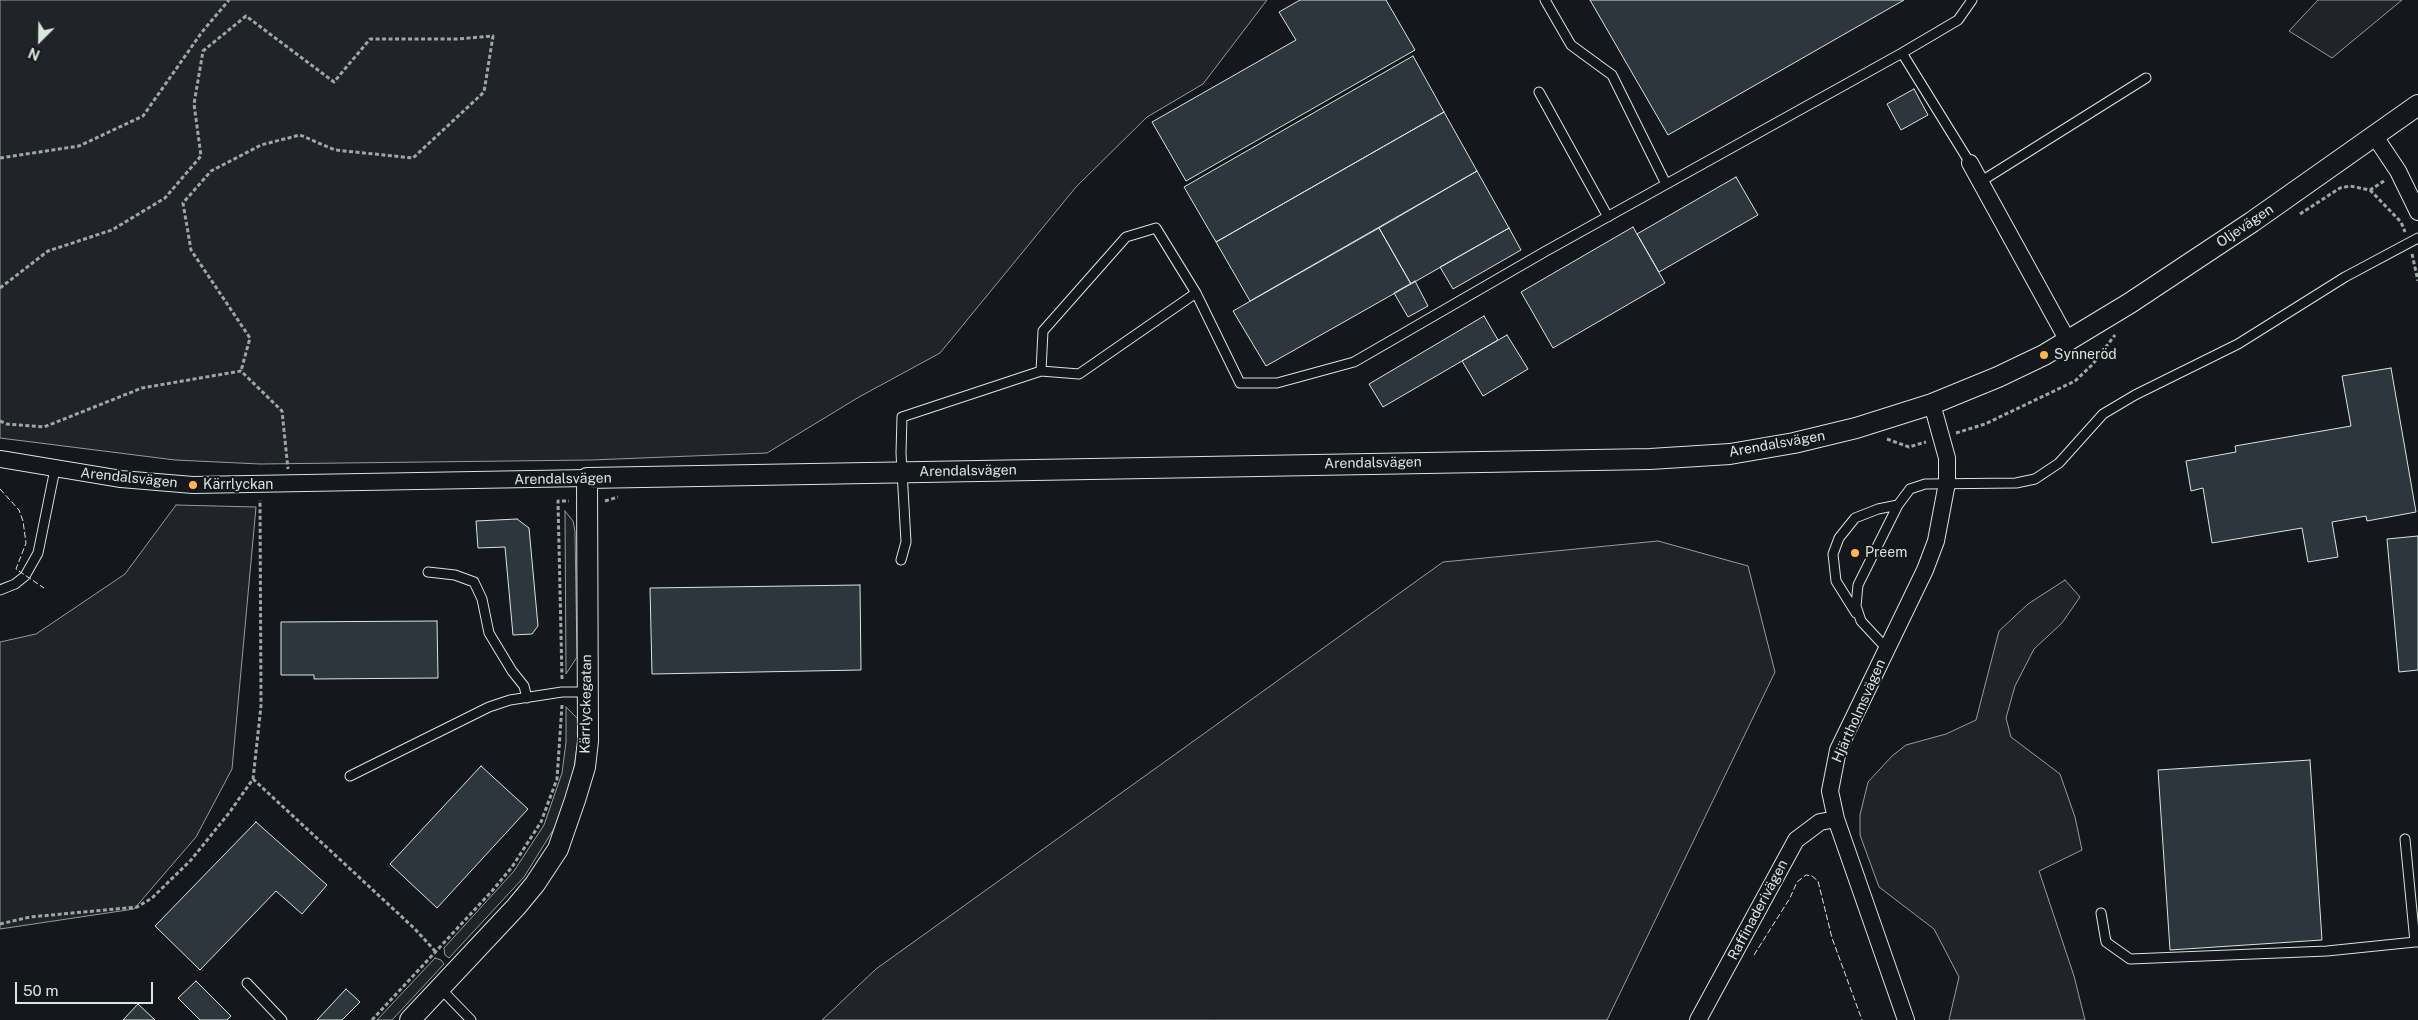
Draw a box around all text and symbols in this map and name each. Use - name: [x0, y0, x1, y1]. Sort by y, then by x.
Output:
- north arrow: [15, 15, 65, 65]
- text: N: [26, 44, 42, 63]
- street label: Oljevägen: [2213, 201, 2277, 251]
- place label: Synneröd: [2054, 347, 2117, 363]
- marker: Synneröd: [2038, 349, 2050, 361]
- street label: Arendalsvägen: [1727, 427, 1827, 461]
- street label: Arendalsvägen: [1324, 454, 1422, 472]
- street label: Arendalsvägen: [919, 462, 1017, 480]
- street label: Arendalsvägen: [80, 465, 178, 491]
- street label: Arendalsvägen: [514, 470, 612, 488]
- place label: Kärrlyckan: [203, 477, 273, 493]
- marker: Kärrlyckan: [187, 479, 199, 491]
- place label: Preem: [1865, 545, 1907, 561]
- marker: Preem: [1849, 547, 1861, 559]
- street label: Kärrlyckegatan: [577, 654, 595, 754]
- street label: Hjärtholmsvägen: [1829, 657, 1889, 765]
- street label: Raffinaderivägen: [1724, 857, 1792, 963]
- scale bar: [18, 972, 155, 1004]
- text: 50 m: [23, 982, 58, 999]

